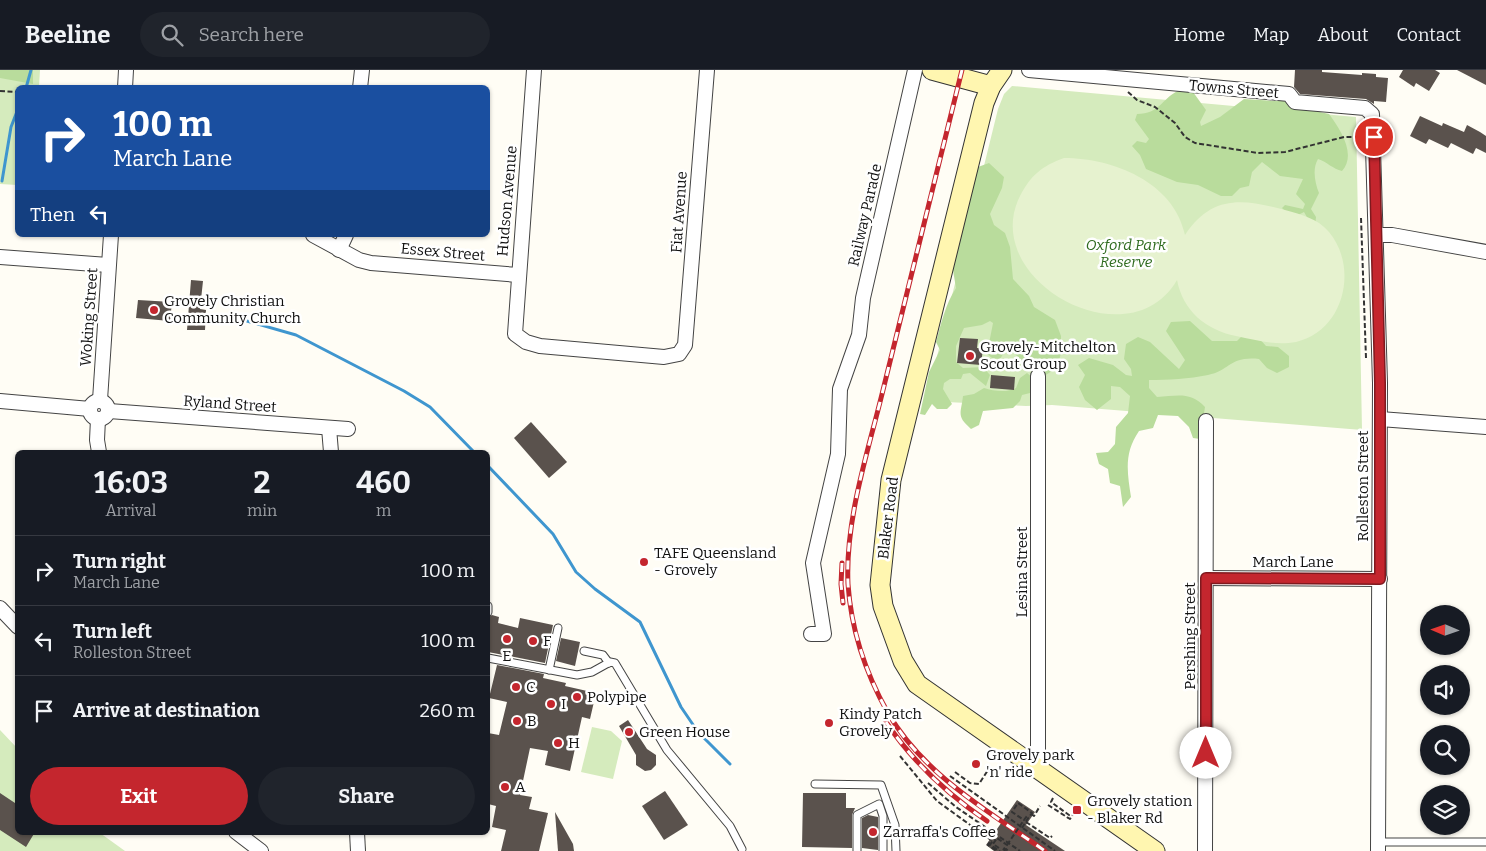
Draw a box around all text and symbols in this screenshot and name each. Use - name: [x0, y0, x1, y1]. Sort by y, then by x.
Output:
- search box: [140, 12, 490, 57]
- text: Beeline: [25, 21, 110, 49]
- icon: search: [158, 21, 186, 49]
- text: Search here: [198, 23, 304, 46]
- text: Home: [1174, 24, 1225, 46]
- text: Map: [1253, 24, 1289, 46]
- text: About: [1317, 24, 1368, 46]
- text: Contact: [1396, 24, 1461, 46]
- street label: Towns Street: [1188, 76, 1280, 102]
- text: 100 m: [113, 103, 212, 145]
- icon: right: [30, 105, 95, 170]
- pin: [1353, 116, 1395, 158]
- icon: arrive: [1360, 123, 1388, 151]
- text: March Lane: [113, 145, 232, 172]
- street label: Hudson Avenue: [493, 145, 521, 257]
- street label: Railway Parade: [844, 162, 886, 268]
- street label: Fiat Avenue: [667, 171, 691, 253]
- icon: left: [85, 200, 113, 228]
- text: Then: [30, 203, 75, 226]
- park label: Oxford Park Reserve: [1086, 236, 1167, 271]
- street label: Essex Street: [400, 239, 487, 265]
- street label: Woking Street: [77, 267, 101, 367]
- place label: Grovely Christian Community Church: [164, 292, 302, 327]
- marker: Grovely Christian Community Church: [148, 304, 160, 316]
- place label: Grovely-Mitchelton Scout Group: [980, 338, 1116, 373]
- marker: Grovely-Mitchelton Scout Group: [964, 350, 976, 362]
- street label: Ryland Street: [183, 392, 278, 416]
- street label: Rolleston Street: [1354, 430, 1372, 541]
- text: 16:03: [94, 465, 168, 501]
- text: 2: [254, 465, 270, 501]
- text: 460: [356, 465, 411, 501]
- street label: Blaker Road: [874, 476, 902, 560]
- text: Arrival: [106, 501, 156, 520]
- text: min: [247, 501, 277, 520]
- text: m: [376, 501, 391, 520]
- street label: Lesina Street: [1013, 526, 1031, 618]
- place label: TAFE Queensland - Grovely: [654, 544, 776, 579]
- text: Turn right: [73, 550, 166, 573]
- street label: March Lane: [1252, 553, 1334, 571]
- marker: TAFE Queensland - Grovely: [638, 556, 650, 568]
- icon: right: [30, 557, 58, 585]
- text: 100 m: [421, 559, 475, 582]
- text: March Lane: [73, 573, 160, 592]
- street label: Pershing Street: [1181, 582, 1199, 690]
- north arrow: [1420, 605, 1470, 655]
- map controls: [1420, 605, 1470, 835]
- text: Turn left: [73, 620, 152, 643]
- icon: left: [30, 627, 58, 655]
- text: 100 m: [421, 629, 475, 652]
- place label: F: [543, 632, 552, 650]
- marker: E: [501, 633, 513, 645]
- marker: F: [527, 635, 539, 647]
- text: Rolleston Street: [73, 643, 191, 662]
- place label: E: [502, 647, 512, 665]
- button: sound: [1420, 665, 1470, 715]
- place label: C: [526, 678, 536, 696]
- marker: C: [510, 681, 522, 693]
- place label: Polypipe: [587, 688, 647, 706]
- marker: Polypipe: [571, 691, 583, 703]
- place label: I: [561, 695, 566, 713]
- icon: arrive: [30, 697, 58, 725]
- marker: I: [545, 698, 557, 710]
- text: Arrive at destination: [73, 699, 260, 722]
- text: 260 m: [419, 699, 475, 722]
- place label: Kindy Patch Grovely: [839, 705, 922, 740]
- place label: B: [527, 712, 537, 730]
- marker: B: [511, 715, 523, 727]
- marker: Kindy Patch Grovely: [823, 717, 835, 729]
- place label: Green House: [639, 723, 730, 741]
- button: search: [1420, 725, 1470, 775]
- marker: Green House: [623, 726, 635, 738]
- position arrow: [1179, 726, 1231, 778]
- place label: H: [568, 734, 580, 752]
- marker: H: [552, 737, 564, 749]
- place label: Grovely park 'n' ride: [986, 746, 1075, 781]
- marker: Grovely park 'n' ride: [970, 758, 982, 770]
- button: Exit: [30, 767, 248, 825]
- button: Share: [258, 767, 475, 825]
- place label: A: [515, 778, 526, 796]
- marker: A: [499, 781, 511, 793]
- button: layers: [1420, 785, 1470, 835]
- place label: Grovely station - Blaker Rd: [1087, 792, 1193, 827]
- marker: Grovely station - Blaker Rd: [1071, 804, 1083, 816]
- place label: Zarraffa's Coffee: [883, 823, 996, 841]
- marker: Zarraffa's Coffee: [867, 826, 879, 838]

